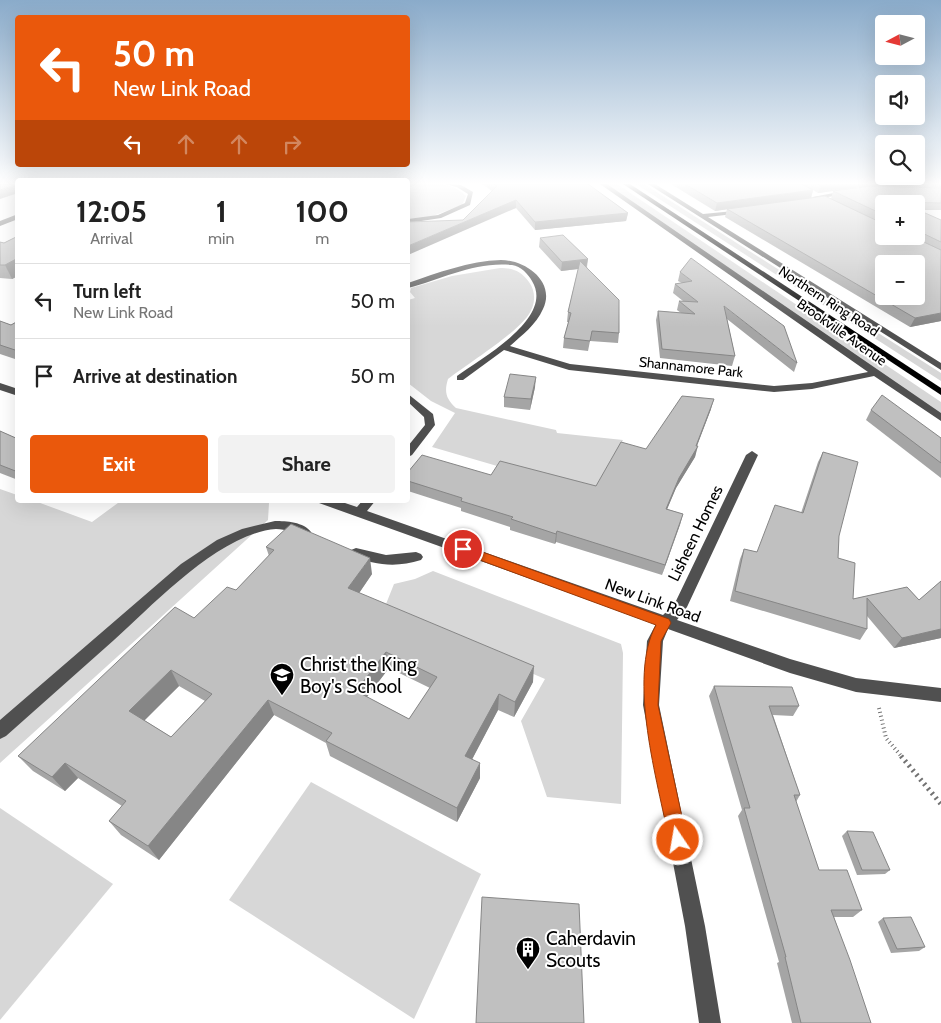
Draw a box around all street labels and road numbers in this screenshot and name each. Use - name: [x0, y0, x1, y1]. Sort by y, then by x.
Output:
- street label: Northern Ring Road: [775, 262, 883, 340]
- street label: Brookville Avenue: [794, 294, 890, 370]
- street label: Shannamore Park: [638, 353, 745, 381]
- street label: Lisheen Homes: [664, 482, 727, 584]
- street label: New Link Road: [602, 574, 703, 627]

